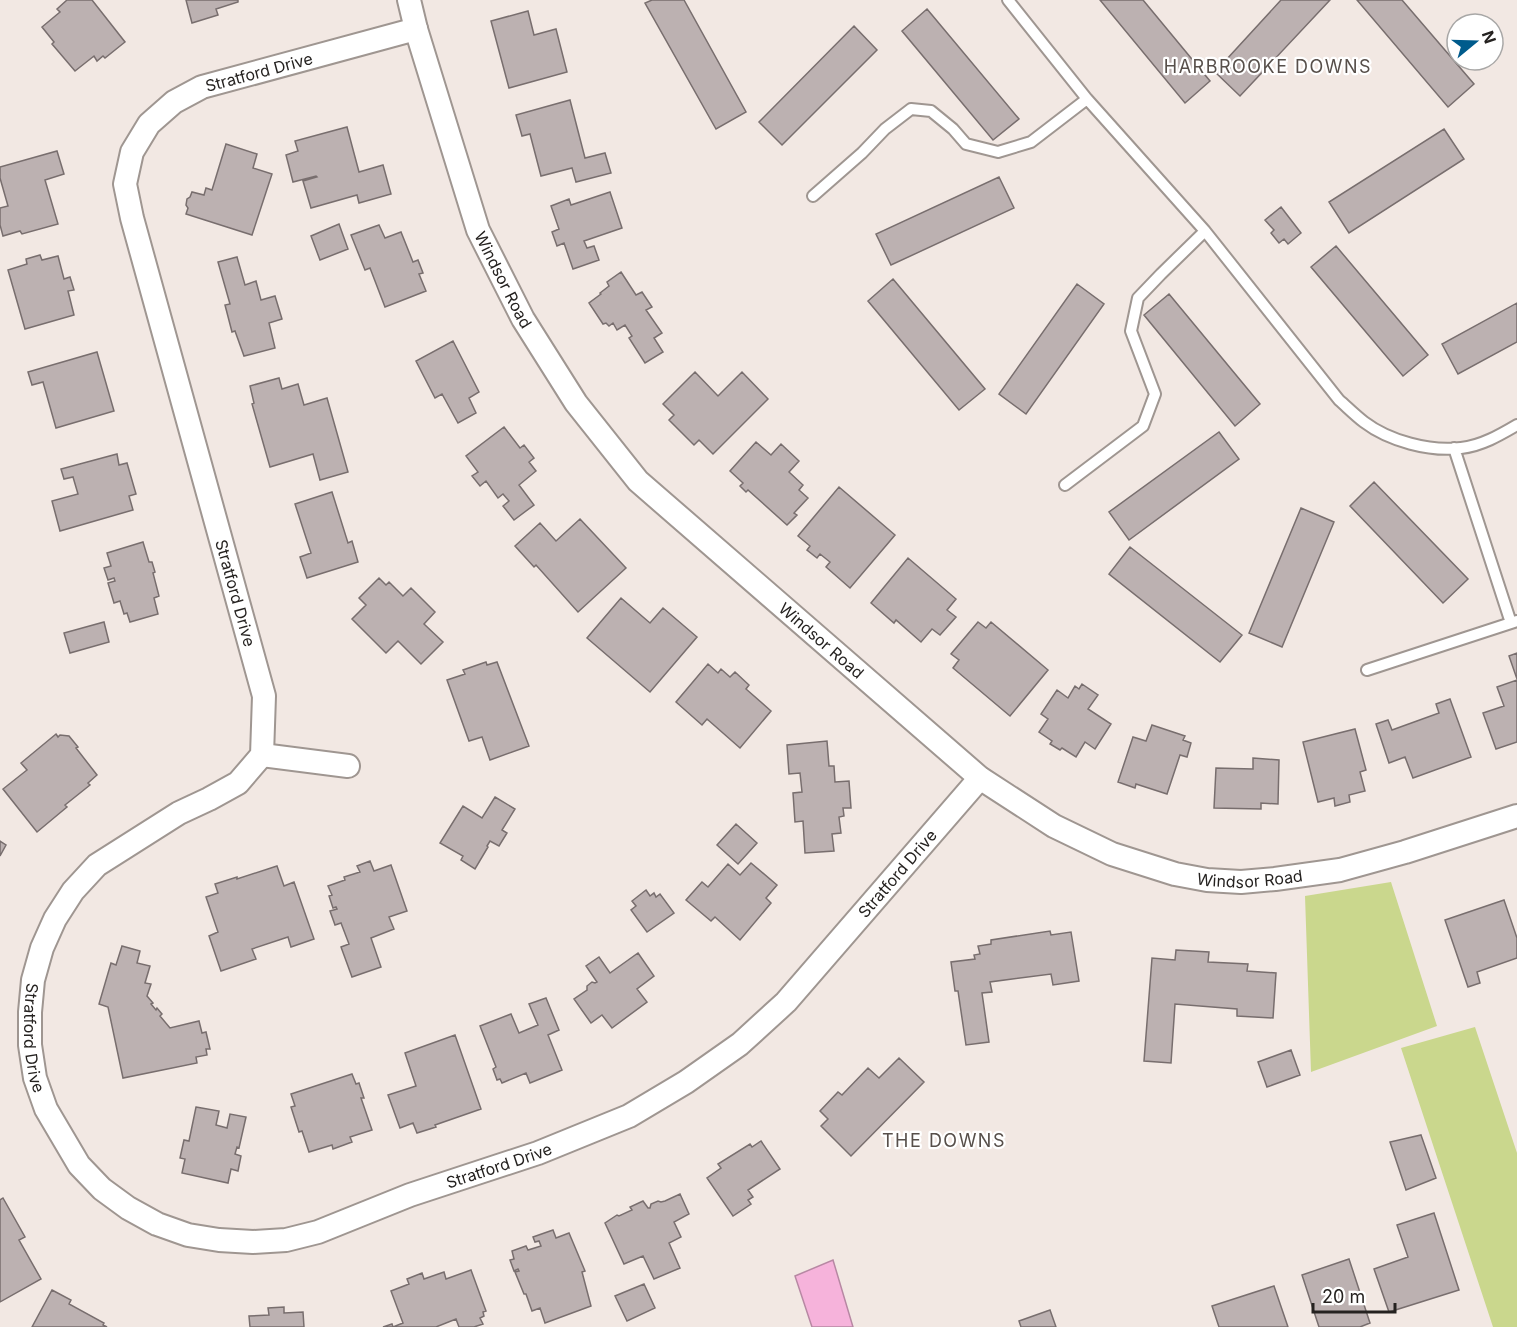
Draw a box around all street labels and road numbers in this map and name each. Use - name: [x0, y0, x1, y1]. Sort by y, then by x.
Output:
- street label: Stratford Drive: [203, 48, 315, 96]
- street label: Windsor Road: [470, 228, 536, 332]
- street label: Stratford Drive: [211, 537, 260, 649]
- street label: Windsor Road: [775, 598, 868, 683]
- street label: Stratford Drive: [854, 825, 941, 922]
- street label: Windsor Road: [1195, 865, 1304, 892]
- street label: Stratford Drive: [20, 982, 49, 1095]
- street label: Stratford Drive: [443, 1138, 555, 1192]

